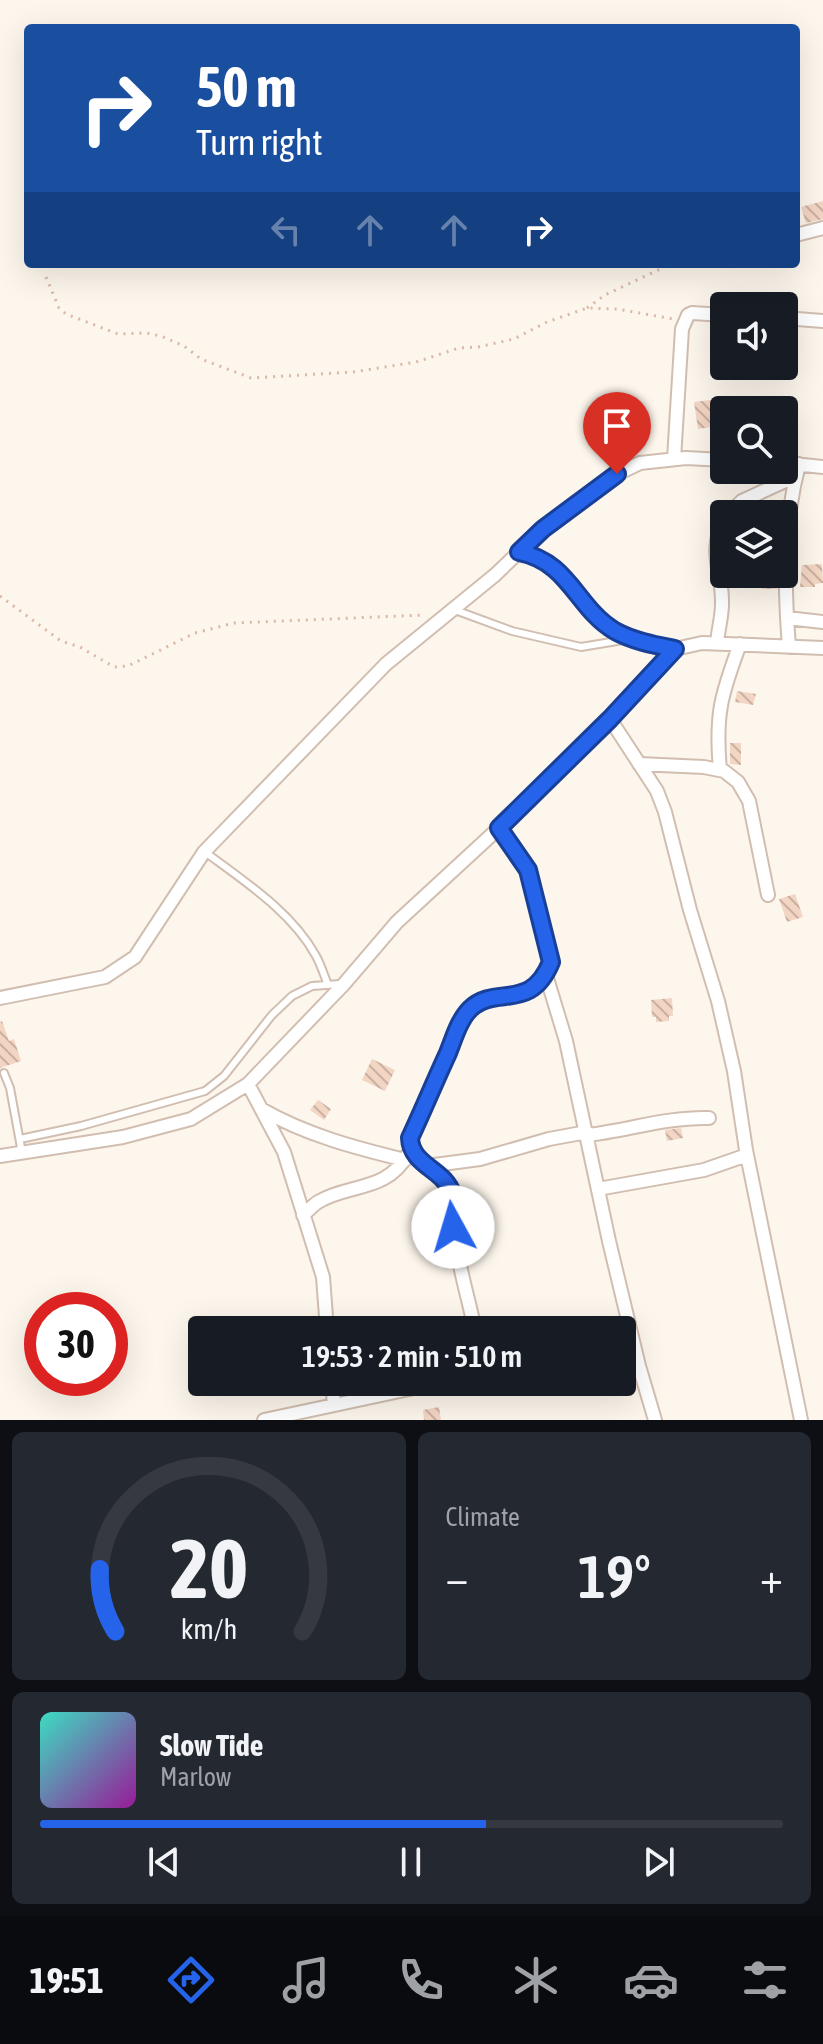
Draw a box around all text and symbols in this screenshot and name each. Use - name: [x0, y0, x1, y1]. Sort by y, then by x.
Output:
- text: 50 m: [196, 55, 297, 119]
- icon: right: [64, 56, 168, 160]
- text: Turn right: [196, 121, 323, 163]
- icon: left: [264, 208, 308, 252]
- icon: ahead: [348, 208, 392, 252]
- icon: ahead: [432, 208, 476, 252]
- icon: right: [516, 208, 560, 252]
- map controls: [710, 292, 798, 588]
- button: sound: [710, 292, 798, 380]
- pin: [583, 392, 651, 474]
- button: search: [710, 396, 798, 484]
- icon: arrive: [595, 404, 639, 448]
- button: layers: [710, 500, 798, 588]
- position arrow: [411, 1185, 495, 1269]
- speed limit sign: 30: [24, 1292, 128, 1396]
- text: 19:53 · 2 min · 510 m: [302, 1339, 522, 1373]
- text: Climate: [446, 1502, 520, 1532]
- text: 20: [170, 1520, 248, 1616]
- text: 19°: [578, 1542, 651, 1611]
- text: −: [446, 1552, 468, 1602]
- text: +: [760, 1552, 783, 1602]
- text: km/h: [180, 1612, 237, 1645]
- text: Slow Tide: [160, 1728, 263, 1762]
- text: Marlow: [160, 1762, 231, 1792]
- icon: previous: [142, 1840, 186, 1884]
- icon: pause: [389, 1840, 433, 1884]
- icon: next: [637, 1840, 681, 1884]
- icon: directions: [163, 1952, 219, 2008]
- icon: music: [278, 1952, 334, 2008]
- icon: phone: [393, 1952, 449, 2008]
- icon: climate: [508, 1952, 564, 2008]
- icon: car: [623, 1952, 679, 2008]
- icon: filters: [737, 1952, 793, 2008]
- text: 19:51: [29, 1959, 104, 2001]

